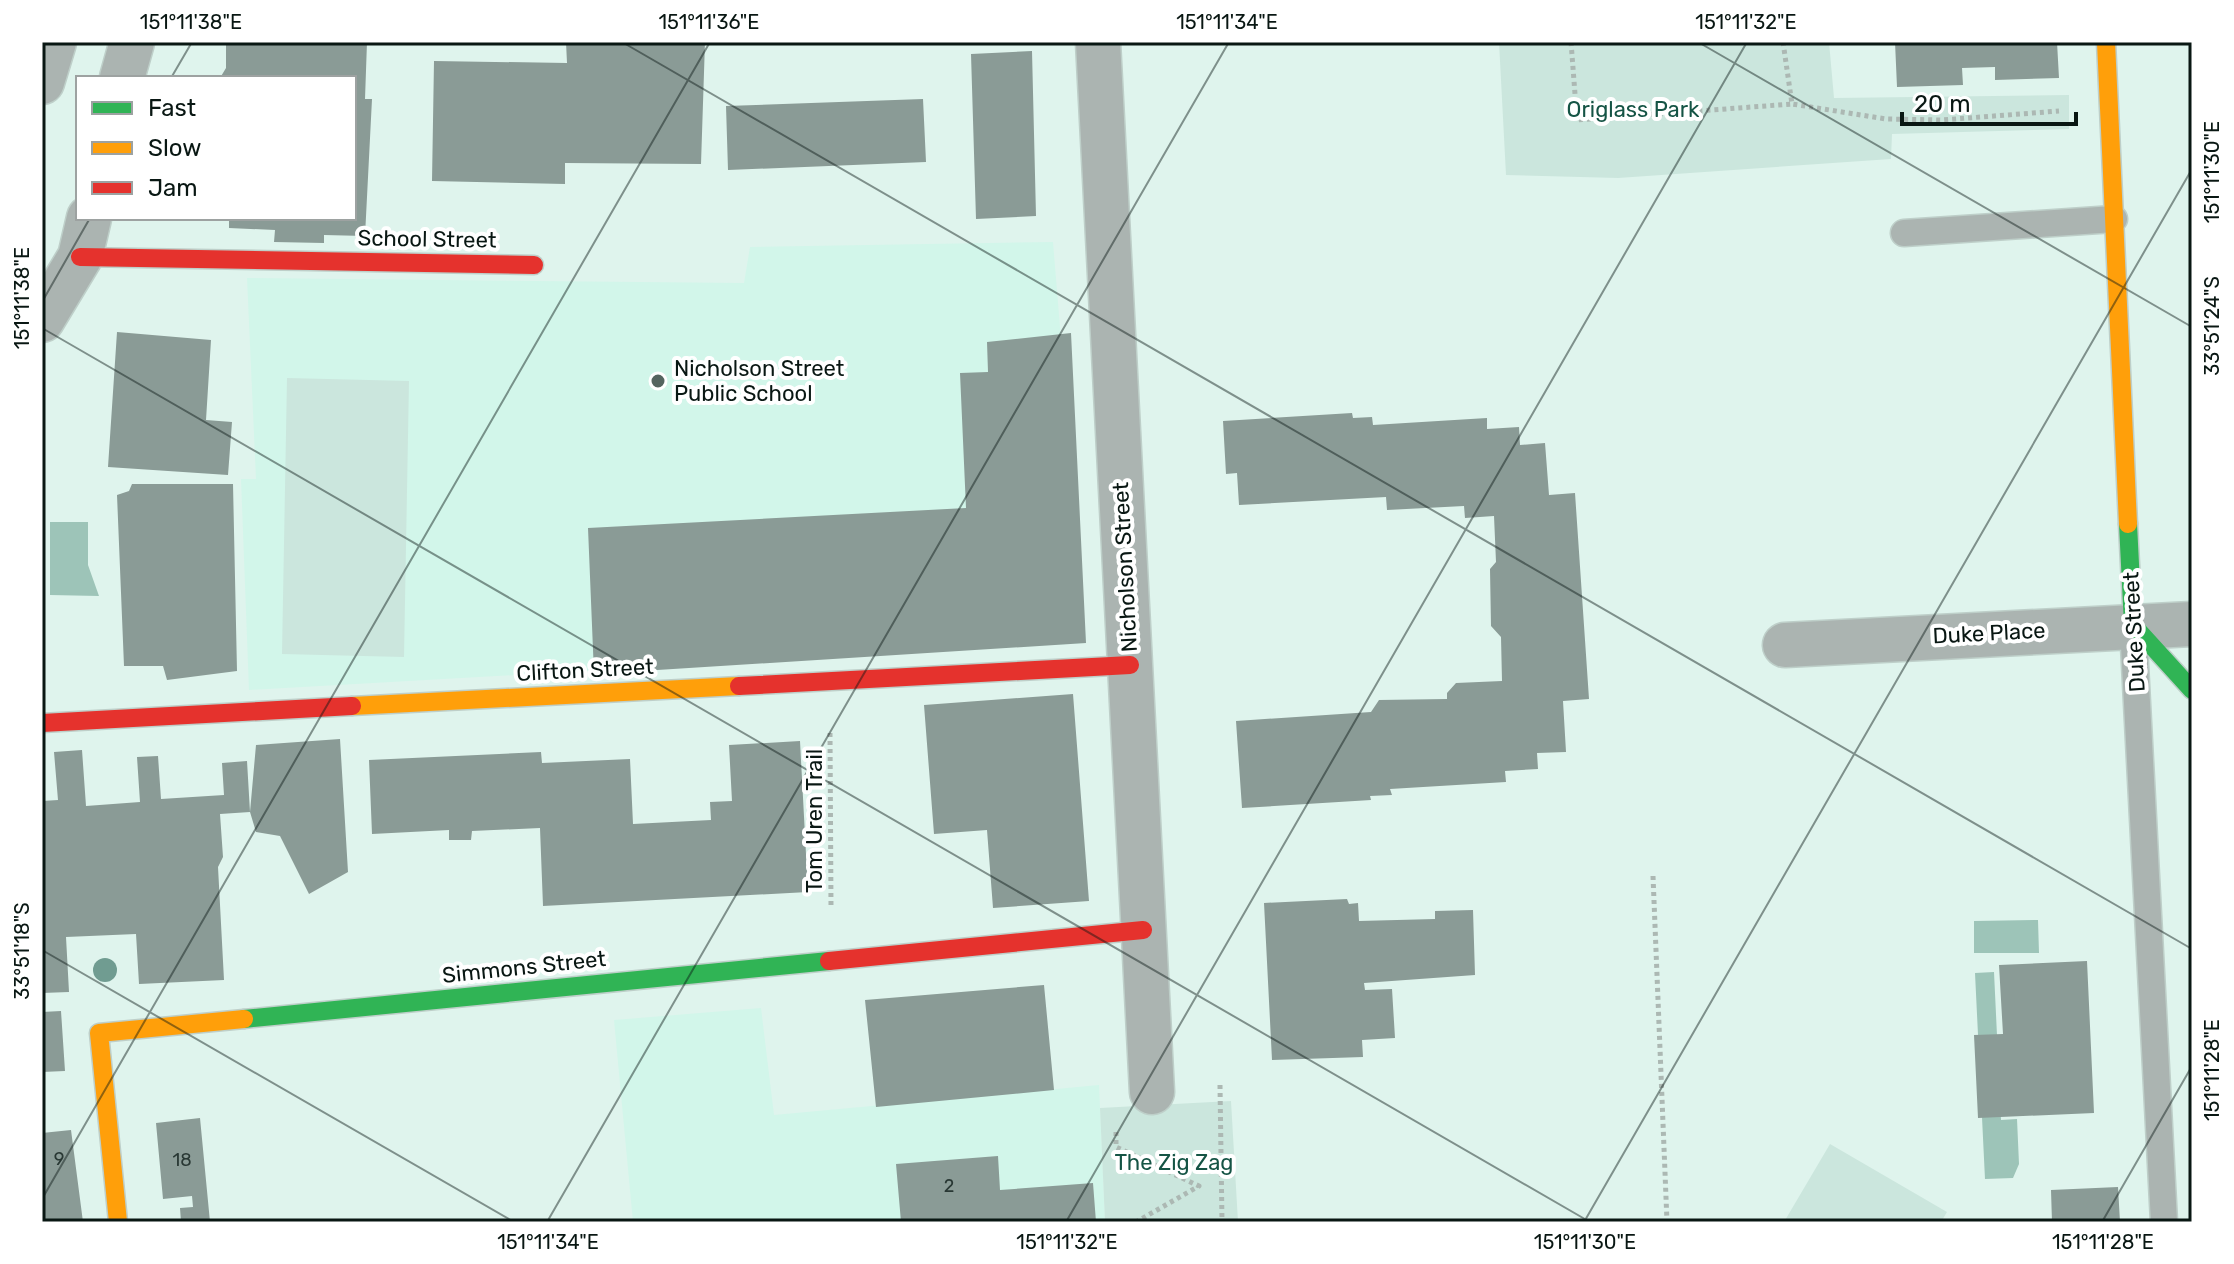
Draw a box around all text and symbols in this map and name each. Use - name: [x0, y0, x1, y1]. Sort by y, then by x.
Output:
- text: 151°11'38"E: [140, 10, 242, 34]
- text: 151°11'36"E: [659, 10, 759, 34]
- text: 151°11'34"E: [1176, 10, 1278, 34]
- text: 151°11'32"E: [1695, 10, 1797, 34]
- legend: [76, 76, 356, 220]
- scale bar: [1902, 76, 2076, 126]
- text: 20 m: [1914, 90, 1971, 118]
- text: Fast: [148, 94, 196, 122]
- park label: Origlass Park: [1567, 96, 1700, 123]
- text: 151°11'30"E: [2200, 121, 2224, 223]
- text: Slow: [148, 134, 201, 162]
- text: Jam: [148, 174, 198, 202]
- street label: School Street: [357, 224, 497, 254]
- text: 151°11'38"E: [10, 247, 34, 349]
- text: 33°51'24"S: [2200, 276, 2224, 376]
- place label: Nicholson Street Public School: [674, 355, 845, 407]
- marker: Nicholson Street Public School: [649, 372, 667, 390]
- street label: Nicholson Street: [1107, 481, 1143, 653]
- street label: Duke Street: [2117, 571, 2151, 693]
- street label: Duke Place: [1932, 617, 2046, 649]
- street label: Clifton Street: [516, 653, 655, 687]
- street label: Tom Uren Trail: [801, 749, 828, 893]
- text: 33°51'18"S: [10, 902, 34, 1000]
- street label: Simmons Street: [441, 945, 608, 989]
- text: 151°11'28"E: [2200, 1019, 2224, 1121]
- house number: 9: [54, 1148, 64, 1170]
- house number: 18: [172, 1149, 192, 1171]
- park label: The Zig Zag: [1115, 1149, 1233, 1176]
- house number: 2: [944, 1175, 954, 1197]
- text: 151°11'34"E: [497, 1230, 599, 1254]
- text: 151°11'32"E: [1016, 1230, 1118, 1254]
- text: 151°11'30"E: [1534, 1230, 1636, 1254]
- text: 151°11'28"E: [2052, 1230, 2154, 1254]

